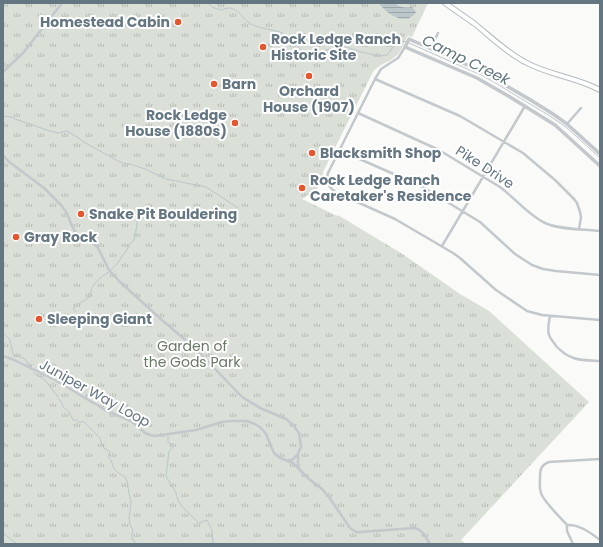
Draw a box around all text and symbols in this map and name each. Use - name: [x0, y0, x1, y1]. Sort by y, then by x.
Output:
- place label: Homestead Cabin: [40, 12, 170, 32]
- marker: Homestead Cabin: [173, 17, 183, 27]
- place label: Rock Ledge Ranch Historic Site: [271, 29, 401, 65]
- water label: Camp Creek: [419, 29, 515, 90]
- marker: Rock Ledge Ranch Historic Site: [258, 42, 268, 52]
- marker: Orchard House (1907): [304, 71, 314, 81]
- place label: Barn: [222, 74, 256, 94]
- marker: Barn: [209, 79, 219, 89]
- place label: Orchard House (1907): [263, 81, 355, 117]
- place label: Rock Ledge House (1880s): [125, 105, 227, 141]
- marker: Rock Ledge House (1880s): [230, 118, 240, 128]
- street label: Pike Drive: [452, 141, 519, 194]
- place label: Blacksmith Shop: [320, 143, 442, 163]
- marker: Blacksmith Shop: [307, 148, 317, 158]
- place label: Rock Ledge Ranch Caretaker's Residence: [310, 170, 472, 206]
- marker: Rock Ledge Ranch Caretaker's Residence: [297, 183, 307, 193]
- place label: Snake Pit Bouldering: [89, 204, 237, 224]
- marker: Snake Pit Bouldering: [76, 209, 86, 219]
- place label: Gray Rock: [24, 227, 97, 247]
- marker: Gray Rock: [11, 232, 21, 242]
- place label: Sleeping Giant: [47, 309, 152, 329]
- marker: Sleeping Giant: [34, 314, 44, 324]
- park label: Garden of the Gods Park: [144, 336, 241, 372]
- street label: Juniper Way Loop: [36, 354, 154, 432]

